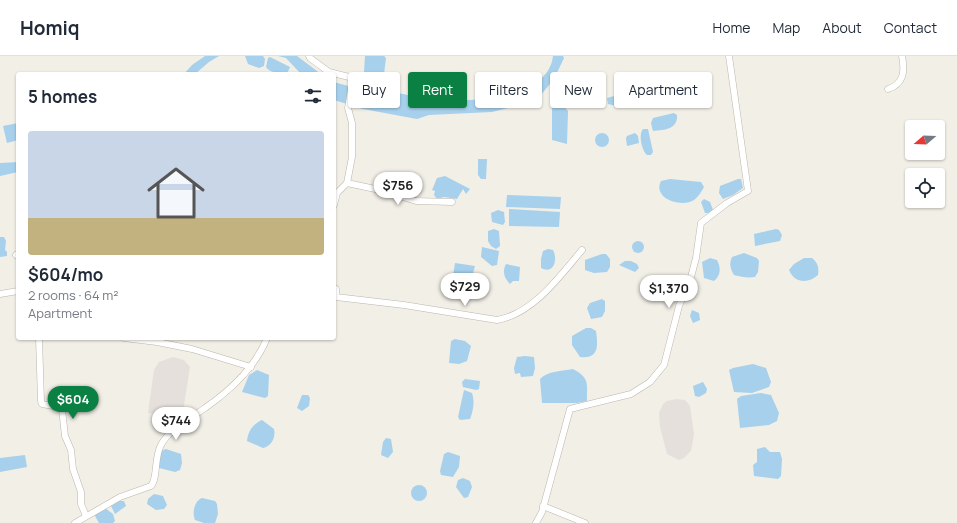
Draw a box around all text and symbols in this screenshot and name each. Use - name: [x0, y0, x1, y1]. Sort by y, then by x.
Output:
- text: Homiq: [20, 15, 80, 41]
- text: Home: [713, 18, 750, 37]
- text: Map: [772, 18, 800, 37]
- text: About: [822, 18, 862, 37]
- text: Contact: [884, 18, 937, 37]
- chip: Buy: [348, 72, 400, 108]
- chip: Rent: [408, 72, 467, 108]
- chip: Filters: [475, 72, 542, 108]
- chip: New: [550, 72, 606, 108]
- chip: Apartment: [614, 72, 712, 108]
- text: 5 homes: [28, 85, 97, 108]
- icon: filters: [302, 85, 324, 107]
- north arrow: [905, 120, 945, 160]
- map controls: [905, 120, 945, 208]
- icon: home: [140, 157, 212, 229]
- button: locate: [905, 168, 945, 208]
- pin: $756: [374, 172, 422, 206]
- text: $756: [383, 176, 413, 194]
- text: $604/mo: [28, 263, 103, 286]
- pin: $729: [441, 273, 489, 307]
- pin: $1,370: [636, 275, 702, 309]
- text: $729: [450, 277, 480, 295]
- text: $1,370: [649, 279, 689, 297]
- text: 2 rooms · 64 m²: [28, 286, 119, 304]
- text: Apartment: [28, 304, 92, 322]
- pin: $604: [49, 386, 97, 420]
- text: $604: [57, 390, 89, 408]
- pin: $744: [152, 407, 200, 441]
- text: $744: [161, 411, 191, 429]

